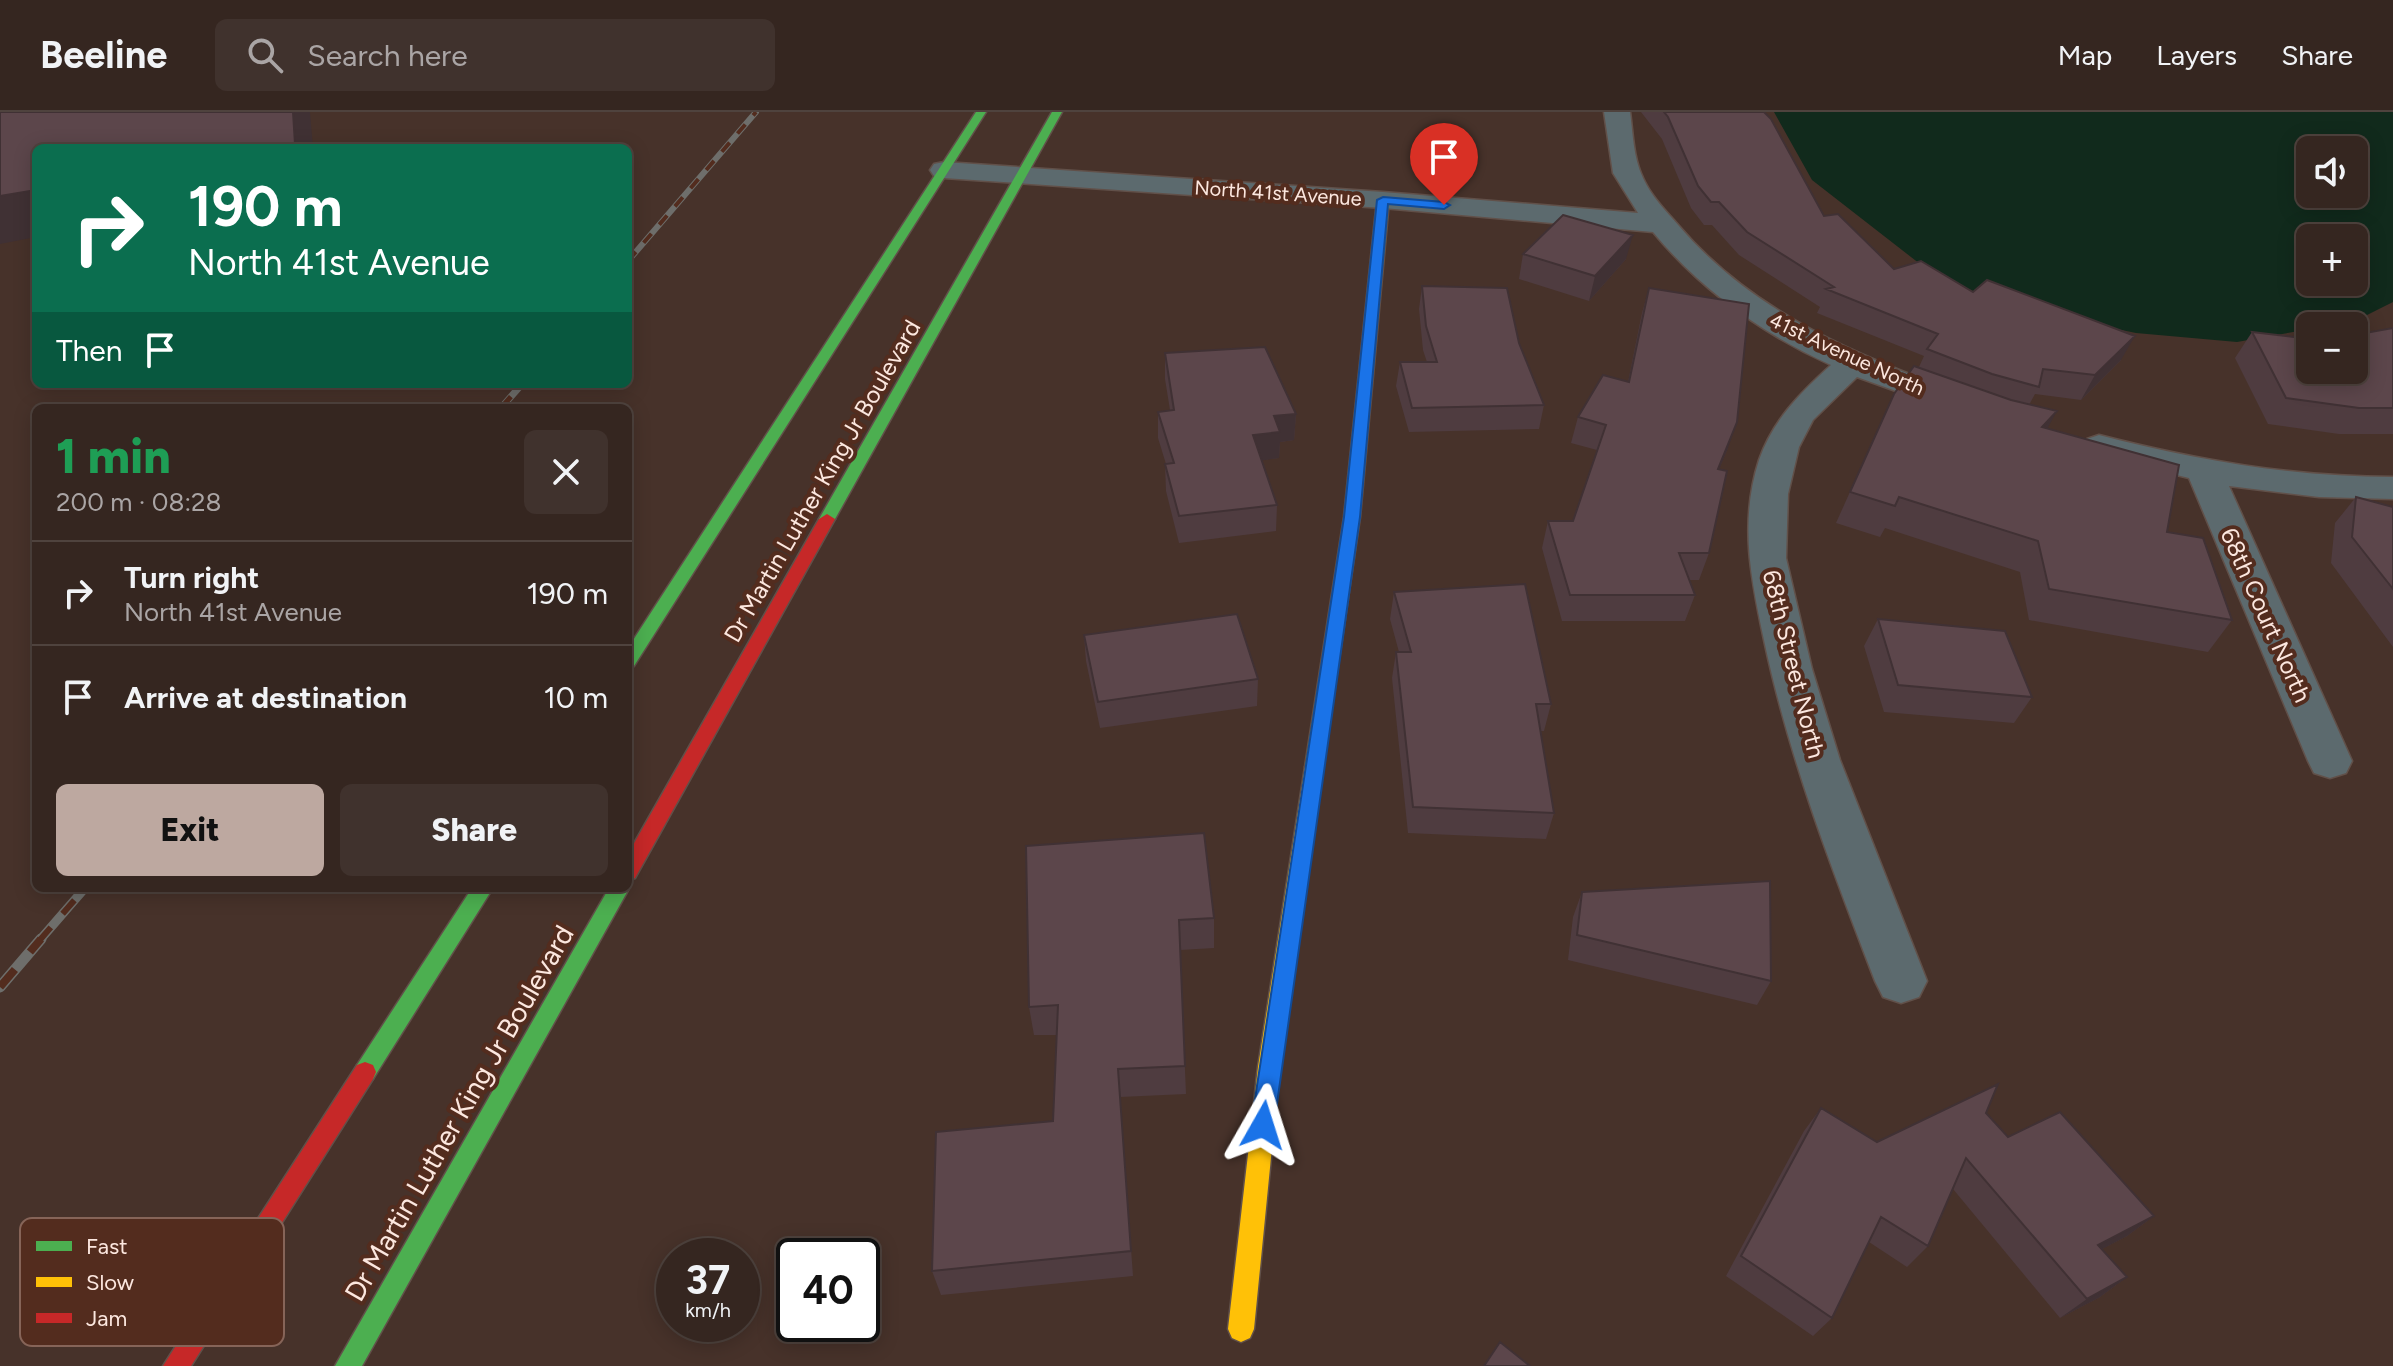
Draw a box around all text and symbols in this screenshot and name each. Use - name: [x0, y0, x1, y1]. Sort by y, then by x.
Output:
- search box: [215, 19, 775, 91]
- text: Beeline: [40, 32, 167, 78]
- icon: search: [243, 33, 287, 77]
- text: Search here: [307, 37, 468, 74]
- text: Map: [2058, 38, 2112, 72]
- text: Layers: [2156, 38, 2237, 72]
- text: Share: [2281, 38, 2353, 72]
- pin: [1410, 123, 1478, 205]
- icon: arrive: [1422, 135, 1466, 179]
- map controls: [2296, 136, 2368, 384]
- button: sound: [2296, 136, 2368, 208]
- text: 190 m: [188, 173, 343, 240]
- street label: North 41st Avenue: [1194, 175, 1363, 211]
- icon: right: [56, 176, 160, 280]
- button: +: [2296, 224, 2368, 296]
- text: North 41st Avenue: [188, 241, 490, 284]
- street label: 41st Avenue North: [1766, 308, 1928, 400]
- button: −: [2296, 312, 2368, 384]
- street label: Dr Martin Luther King Jr Boulevard: [718, 315, 926, 647]
- icon: arrive: [138, 328, 182, 372]
- text: Then: [56, 332, 122, 369]
- text: 1 min: [56, 427, 171, 485]
- button: close: [524, 430, 608, 514]
- text: 200 m · 08:28: [56, 486, 222, 518]
- street label: 68th Court North: [2215, 523, 2317, 707]
- text: Turn right: [124, 559, 259, 596]
- street label: 68th Street North: [1757, 567, 1831, 761]
- icon: right: [56, 571, 100, 615]
- text: 190 m: [526, 575, 608, 612]
- text: North 41st Avenue: [124, 596, 342, 628]
- icon: arrive: [56, 675, 100, 719]
- text: Arrive at destination: [124, 679, 407, 716]
- text: 10 m: [543, 679, 608, 716]
- button: Exit: [56, 784, 324, 876]
- button: Share: [340, 784, 608, 876]
- street label: Dr Martin Luther King Jr Boulevard: [337, 919, 581, 1307]
- position arrow: [1221, 1083, 1305, 1167]
- legend: [20, 1218, 284, 1346]
- text: Fast: [86, 1233, 128, 1260]
- speed limit sign: 40: [776, 1238, 880, 1342]
- text: 37: [686, 1256, 730, 1304]
- text: Slow: [86, 1269, 135, 1296]
- text: km/h: [685, 1298, 731, 1322]
- text: Jam: [86, 1305, 127, 1332]

